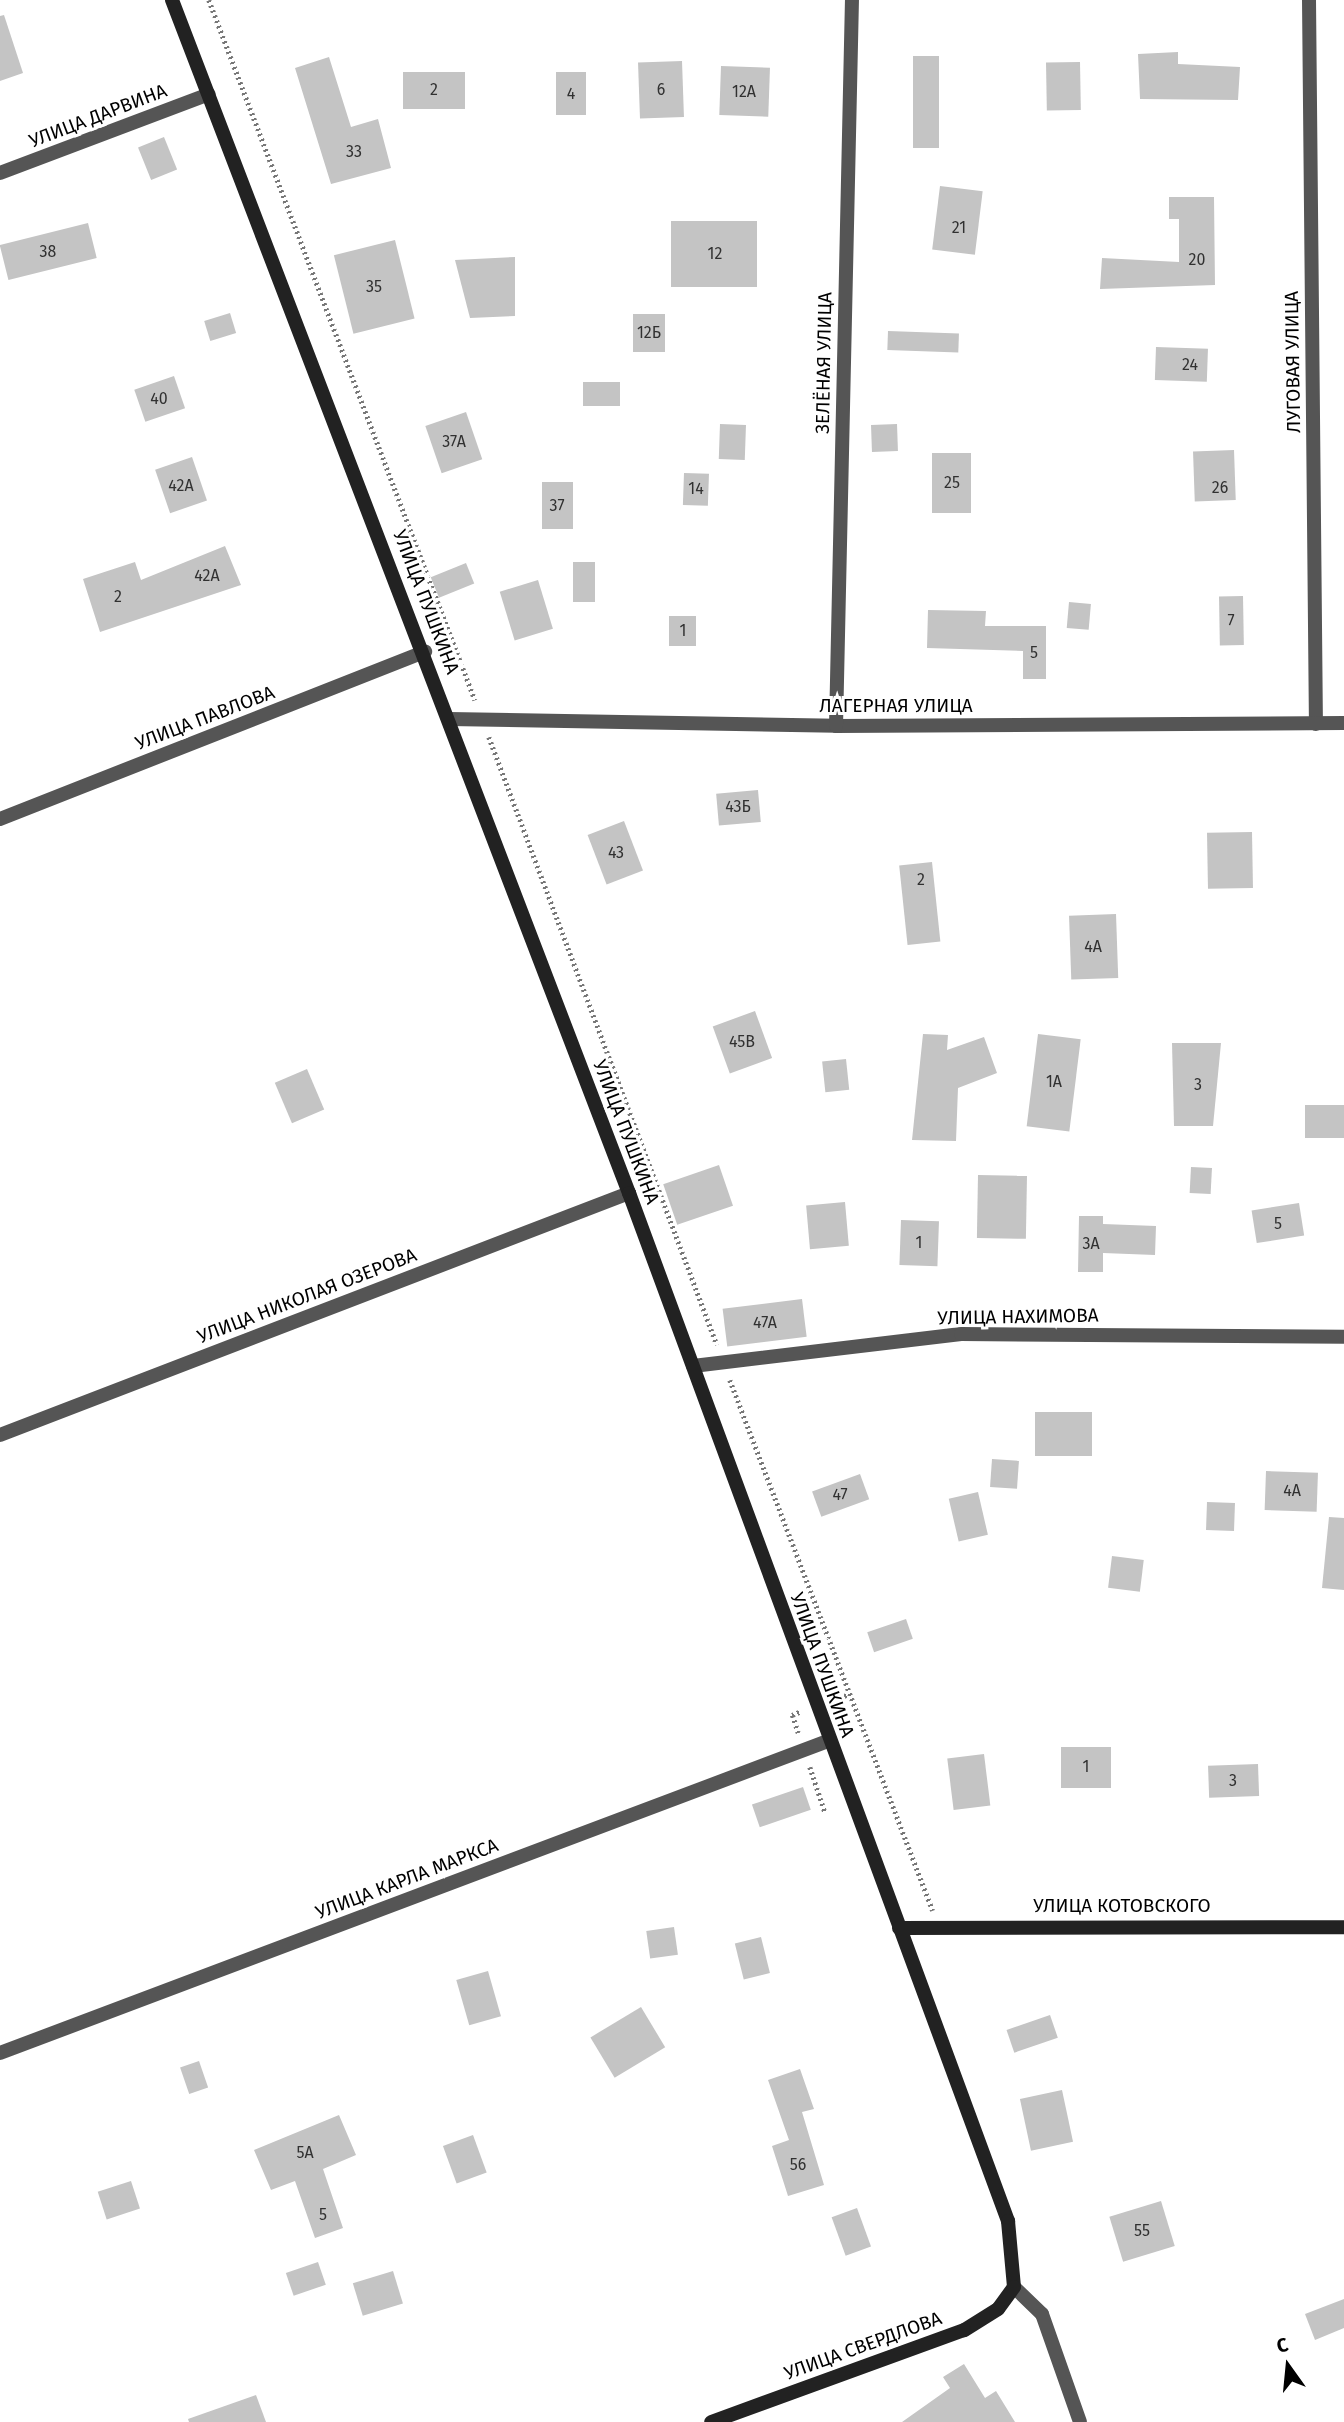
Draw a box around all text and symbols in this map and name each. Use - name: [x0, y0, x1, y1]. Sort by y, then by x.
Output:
- street label: УЛИЦА ДАРВИНА: [26, 79, 170, 153]
- house number: 2: [430, 80, 438, 100]
- house number: 6: [657, 80, 665, 100]
- house number: 12А: [732, 82, 756, 102]
- house number: 4: [567, 84, 575, 104]
- house number: 33: [346, 142, 362, 162]
- house number: 21: [952, 218, 966, 238]
- house number: 38: [40, 242, 56, 262]
- house number: 12: [708, 244, 722, 264]
- house number: 20: [1189, 250, 1205, 270]
- house number: 35: [366, 277, 382, 297]
- street label: ЛУГОВАЯ УЛИЦА: [1280, 291, 1306, 433]
- street label: ЗЕЛЁНАЯ УЛИЦА: [811, 292, 837, 434]
- house number: 12Б: [637, 323, 661, 343]
- house number: 24: [1182, 355, 1198, 375]
- house number: 40: [150, 389, 168, 409]
- house number: 37А: [442, 432, 466, 452]
- house number: 25: [944, 473, 960, 493]
- house number: 42А: [168, 476, 194, 496]
- house number: 26: [1212, 478, 1228, 498]
- house number: 14: [688, 479, 704, 499]
- house number: 37: [549, 496, 565, 516]
- street label: УЛИЦА ПУШКИНА: [388, 527, 464, 677]
- house number: 42А: [194, 566, 220, 586]
- house number: 2: [114, 587, 122, 607]
- house number: 7: [1227, 611, 1235, 631]
- house number: 1: [680, 621, 686, 641]
- house number: 5: [1030, 643, 1038, 663]
- street label: УЛИЦА ПАВЛОВА: [132, 681, 278, 755]
- street label: ЛАГЕРНАЯ УЛИЦА: [819, 695, 973, 717]
- house number: 43Б: [725, 797, 751, 817]
- house number: 43: [608, 843, 624, 863]
- house number: 2: [917, 870, 925, 890]
- house number: 4А: [1084, 937, 1102, 957]
- house number: 45В: [729, 1032, 755, 1052]
- street label: УЛИЦА ПУШКИНА: [588, 1057, 664, 1207]
- house number: 1А: [1046, 1072, 1062, 1092]
- house number: 3: [1194, 1075, 1202, 1095]
- house number: 5: [1274, 1214, 1282, 1234]
- house number: 1: [916, 1233, 922, 1253]
- house number: 3А: [1082, 1234, 1100, 1254]
- street label: УЛИЦА НИКОЛАЯ ОЗЕРОВА: [194, 1244, 420, 1348]
- street label: УЛИЦА НАХИМОВА: [937, 1304, 1099, 1330]
- house number: 47А: [753, 1313, 777, 1333]
- house number: 4А: [1283, 1481, 1301, 1501]
- house number: 47: [832, 1485, 848, 1505]
- street label: УЛИЦА ПУШКИНА: [785, 1589, 859, 1741]
- house number: 1: [1083, 1757, 1089, 1777]
- house number: 3: [1229, 1771, 1237, 1791]
- street label: УЛИЦА КАРЛА МАРКСА: [313, 1834, 501, 1924]
- street label: УЛИЦА КОТОВСКОГО: [1033, 1895, 1211, 1917]
- house number: 5А: [296, 2143, 314, 2163]
- house number: 56: [790, 2155, 806, 2175]
- house number: 5: [319, 2205, 327, 2225]
- house number: 55: [1134, 2221, 1150, 2241]
- street label: УЛИЦА СВЕРДЛОВА: [781, 2307, 945, 2385]
- north arrow: [1253, 2331, 1323, 2401]
- text: С: [1274, 2333, 1291, 2358]

